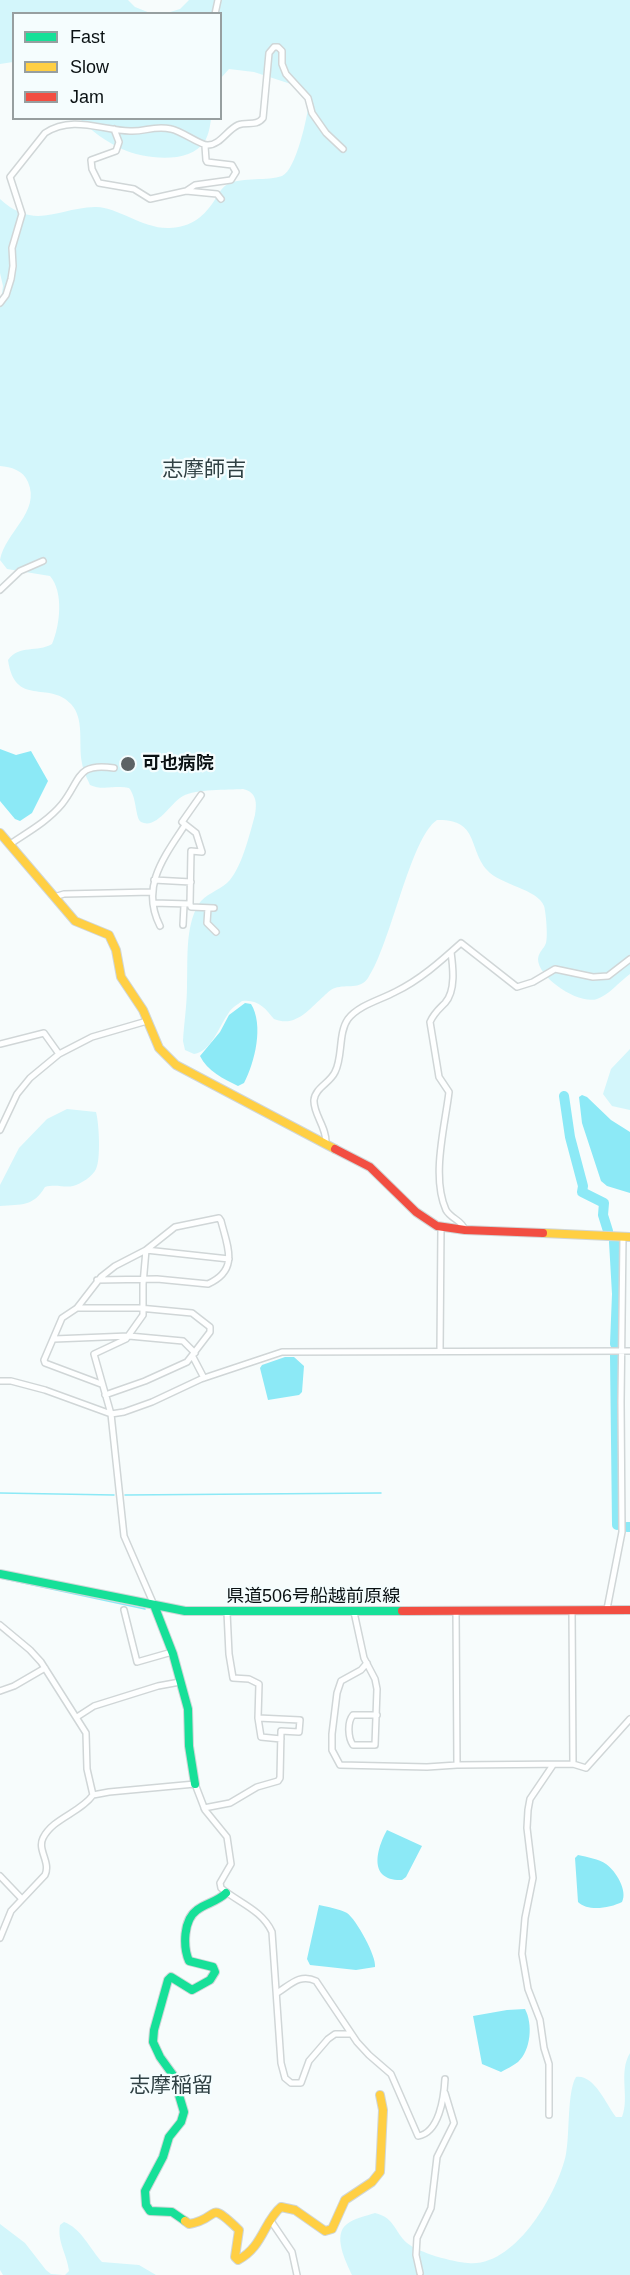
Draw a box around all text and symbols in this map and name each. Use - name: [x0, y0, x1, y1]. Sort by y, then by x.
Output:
- legend: [12, 12, 222, 120]
- text: Fast: [70, 27, 105, 47]
- text: Slow: [70, 57, 109, 77]
- text: Jam: [70, 87, 104, 107]
- district label: 志摩師吉: [162, 457, 246, 483]
- place label: 可也病院: [142, 753, 214, 775]
- marker: 可也病院: [119, 755, 137, 773]
- street label: 県道506号船越前原線: [226, 1586, 400, 1608]
- district label: 志摩稲留: [129, 2073, 213, 2099]

